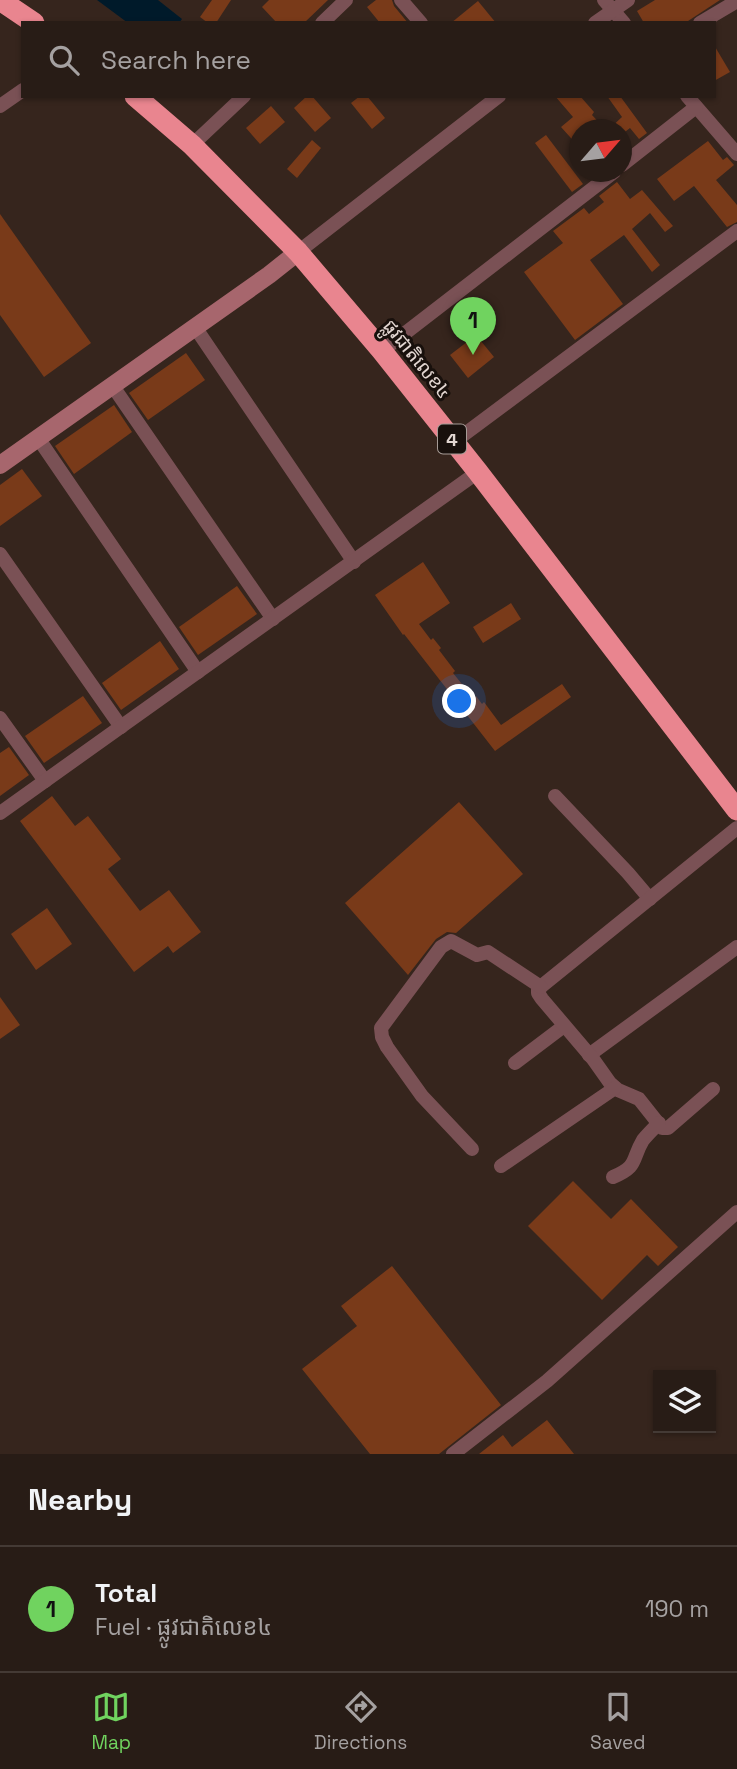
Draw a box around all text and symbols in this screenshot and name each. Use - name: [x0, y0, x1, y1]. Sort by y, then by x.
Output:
- search box: [21, 21, 716, 98]
- icon: search: [45, 41, 83, 79]
- text: Search here: [101, 43, 251, 77]
- north arrow: [569, 119, 632, 182]
- pin: 1: [450, 297, 496, 355]
- street label: ផ្លូវជាតិលេខ៤: [374, 314, 457, 407]
- road number: 4: [438, 424, 466, 454]
- your location: [442, 684, 476, 718]
- map controls: [653, 1370, 716, 1433]
- button: layers: [653, 1370, 716, 1433]
- text: Nearby: [28, 1480, 132, 1519]
- text: Total: [95, 1576, 157, 1610]
- text: 1: [46, 1594, 56, 1624]
- text: 190 m: [645, 1594, 709, 1624]
- text: Fuel · ផ្លូវជាតិលេខ៤: [95, 1612, 272, 1642]
- tab: Map: [91, 1688, 131, 1755]
- tab: Directions: [314, 1688, 407, 1755]
- tab: Saved: [590, 1688, 646, 1755]

